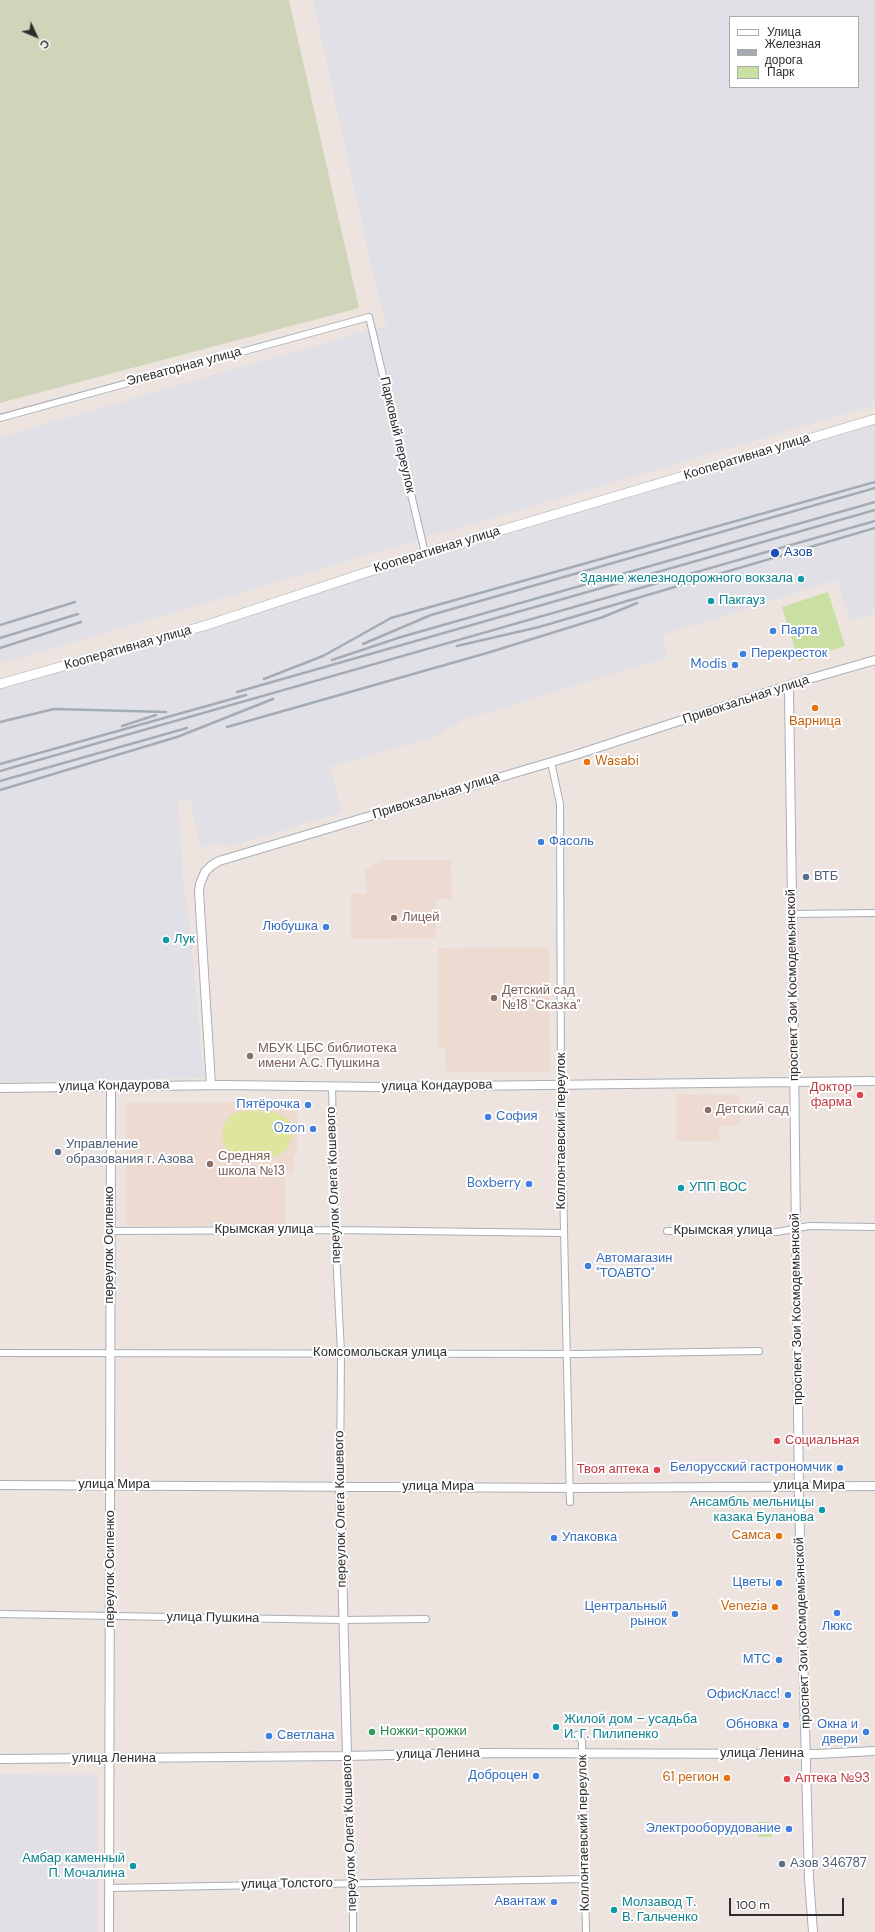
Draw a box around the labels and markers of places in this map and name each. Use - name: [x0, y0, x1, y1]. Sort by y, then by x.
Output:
- place label: Азов: [784, 545, 813, 561]
- marker: Азов: [769, 547, 781, 559]
- place label: Здание железнодорожного вокзала: [580, 571, 793, 587]
- marker: Здание железнодорожного вокзала: [796, 574, 806, 584]
- place label: Пакгауз: [719, 593, 765, 609]
- marker: Пакгауз: [706, 596, 716, 606]
- place label: Парта: [781, 623, 818, 639]
- marker: Парта: [768, 626, 778, 636]
- place label: Перекресток: [751, 646, 827, 662]
- marker: Перекресток: [738, 649, 748, 659]
- place label: Modis: [691, 657, 727, 673]
- marker: Modis: [730, 660, 740, 670]
- marker: Варница: [810, 703, 820, 713]
- place label: Варница: [789, 714, 841, 730]
- place label: Wasabi: [595, 754, 639, 770]
- marker: Wasabi: [582, 757, 592, 767]
- place label: Фасоль: [549, 834, 594, 850]
- marker: Фасоль: [536, 837, 546, 847]
- place label: ВТБ: [814, 869, 838, 885]
- marker: ВТБ: [801, 872, 811, 882]
- place label: Лицей: [402, 910, 440, 926]
- marker: Лицей: [389, 913, 399, 923]
- place label: Любушка: [262, 919, 318, 935]
- marker: Любушка: [321, 922, 331, 932]
- place label: Лук: [174, 932, 195, 948]
- marker: Лук: [161, 935, 171, 945]
- place label: Детский сад №18 "Сказка": [502, 983, 581, 1014]
- marker: Детский сад №18 "Сказка": [489, 993, 499, 1003]
- place label: МБУК ЦБС библиотека имени А.С. Пушкина: [258, 1041, 397, 1072]
- marker: МБУК ЦБС библиотека имени А.С. Пушкина: [245, 1051, 255, 1061]
- place label: Доктор фарма: [810, 1080, 852, 1111]
- marker: Доктор фарма: [855, 1090, 865, 1100]
- place label: Пятёрочка: [236, 1097, 300, 1113]
- marker: Пятёрочка: [303, 1100, 313, 1110]
- place label: Детский сад: [716, 1102, 789, 1118]
- marker: Детский сад: [703, 1105, 713, 1115]
- place label: София: [496, 1109, 538, 1125]
- marker: София: [483, 1112, 493, 1122]
- place label: Ozon: [274, 1121, 305, 1137]
- marker: Ozon: [308, 1124, 318, 1134]
- place label: Управление образования г. Азова: [66, 1137, 193, 1168]
- marker: Управление образования г. Азова: [53, 1147, 63, 1157]
- place label: Средняя школа №13: [218, 1149, 285, 1180]
- marker: Средняя школа №13: [205, 1159, 215, 1169]
- place label: Boxberry: [467, 1176, 521, 1192]
- marker: Boxberry: [524, 1179, 534, 1189]
- place label: УПП ВОС: [689, 1180, 747, 1196]
- marker: УПП ВОС: [676, 1183, 686, 1193]
- place label: Автомагазин "ТОАВТО": [596, 1251, 672, 1282]
- marker: Автомагазин "ТОАВТО": [583, 1261, 593, 1271]
- place label: Социальная: [785, 1433, 859, 1449]
- marker: Социальная: [772, 1436, 782, 1446]
- place label: Белорусский гастрономчик: [670, 1460, 832, 1476]
- place label: Твоя аптека: [577, 1462, 649, 1478]
- marker: Белорусский гастрономчик: [835, 1463, 845, 1473]
- marker: Твоя аптека: [652, 1465, 662, 1475]
- place label: Ансамбль мельницы казака Буланова: [690, 1495, 814, 1526]
- marker: Ансамбль мельницы казака Буланова: [817, 1505, 827, 1515]
- place label: Самса: [732, 1528, 771, 1544]
- place label: Упаковка: [562, 1530, 617, 1546]
- marker: Самса: [774, 1531, 784, 1541]
- marker: Упаковка: [549, 1533, 559, 1543]
- place label: Цветы: [733, 1575, 771, 1591]
- marker: Цветы: [774, 1578, 784, 1588]
- place label: Центральный рынок: [584, 1599, 667, 1630]
- place label: Venezia: [721, 1599, 767, 1615]
- marker: Venezia: [770, 1602, 780, 1612]
- marker: Люкс: [832, 1608, 842, 1618]
- marker: Центральный рынок: [670, 1609, 680, 1619]
- place label: Люкс: [822, 1619, 852, 1635]
- place label: МТС: [743, 1652, 771, 1668]
- marker: МТС: [774, 1655, 784, 1665]
- place label: ОфисКласс!: [707, 1687, 780, 1703]
- marker: ОфисКласс!: [783, 1690, 793, 1700]
- place label: Жилой дом – усадьба И. Г. Пилипенко: [564, 1712, 697, 1743]
- place label: Обновка: [726, 1717, 778, 1733]
- place label: Окна и двери: [817, 1717, 858, 1748]
- marker: Обновка: [781, 1720, 791, 1730]
- marker: Жилой дом – усадьба И. Г. Пилипенко: [551, 1722, 561, 1732]
- place label: Ножки-крожки: [380, 1724, 467, 1740]
- marker: Ножки-крожки: [367, 1727, 377, 1737]
- marker: Окна и двери: [861, 1727, 871, 1737]
- place label: Светлана: [277, 1728, 335, 1744]
- marker: Светлана: [264, 1731, 274, 1741]
- place label: Доброцен: [468, 1768, 528, 1784]
- place label: 61 регион: [662, 1770, 719, 1786]
- marker: Доброцен: [531, 1771, 541, 1781]
- place label: Аптека №93: [795, 1771, 870, 1787]
- marker: 61 регион: [722, 1773, 732, 1783]
- marker: Аптека №93: [782, 1774, 792, 1784]
- place label: Электрооборудование: [645, 1821, 781, 1837]
- marker: Электрооборудование: [784, 1824, 794, 1834]
- place label: Амбар каменный П. Мочалина: [22, 1851, 125, 1882]
- place label: Азов 346787: [790, 1856, 867, 1872]
- marker: Азов 346787: [777, 1859, 787, 1869]
- marker: Амбар каменный П. Мочалина: [128, 1861, 138, 1871]
- place label: Авантаж: [494, 1894, 546, 1910]
- place label: Молзавод Т. В. Гальченко: [622, 1895, 698, 1926]
- marker: Авантаж: [549, 1897, 559, 1907]
- marker: Молзавод Т. В. Гальченко: [609, 1905, 619, 1915]

